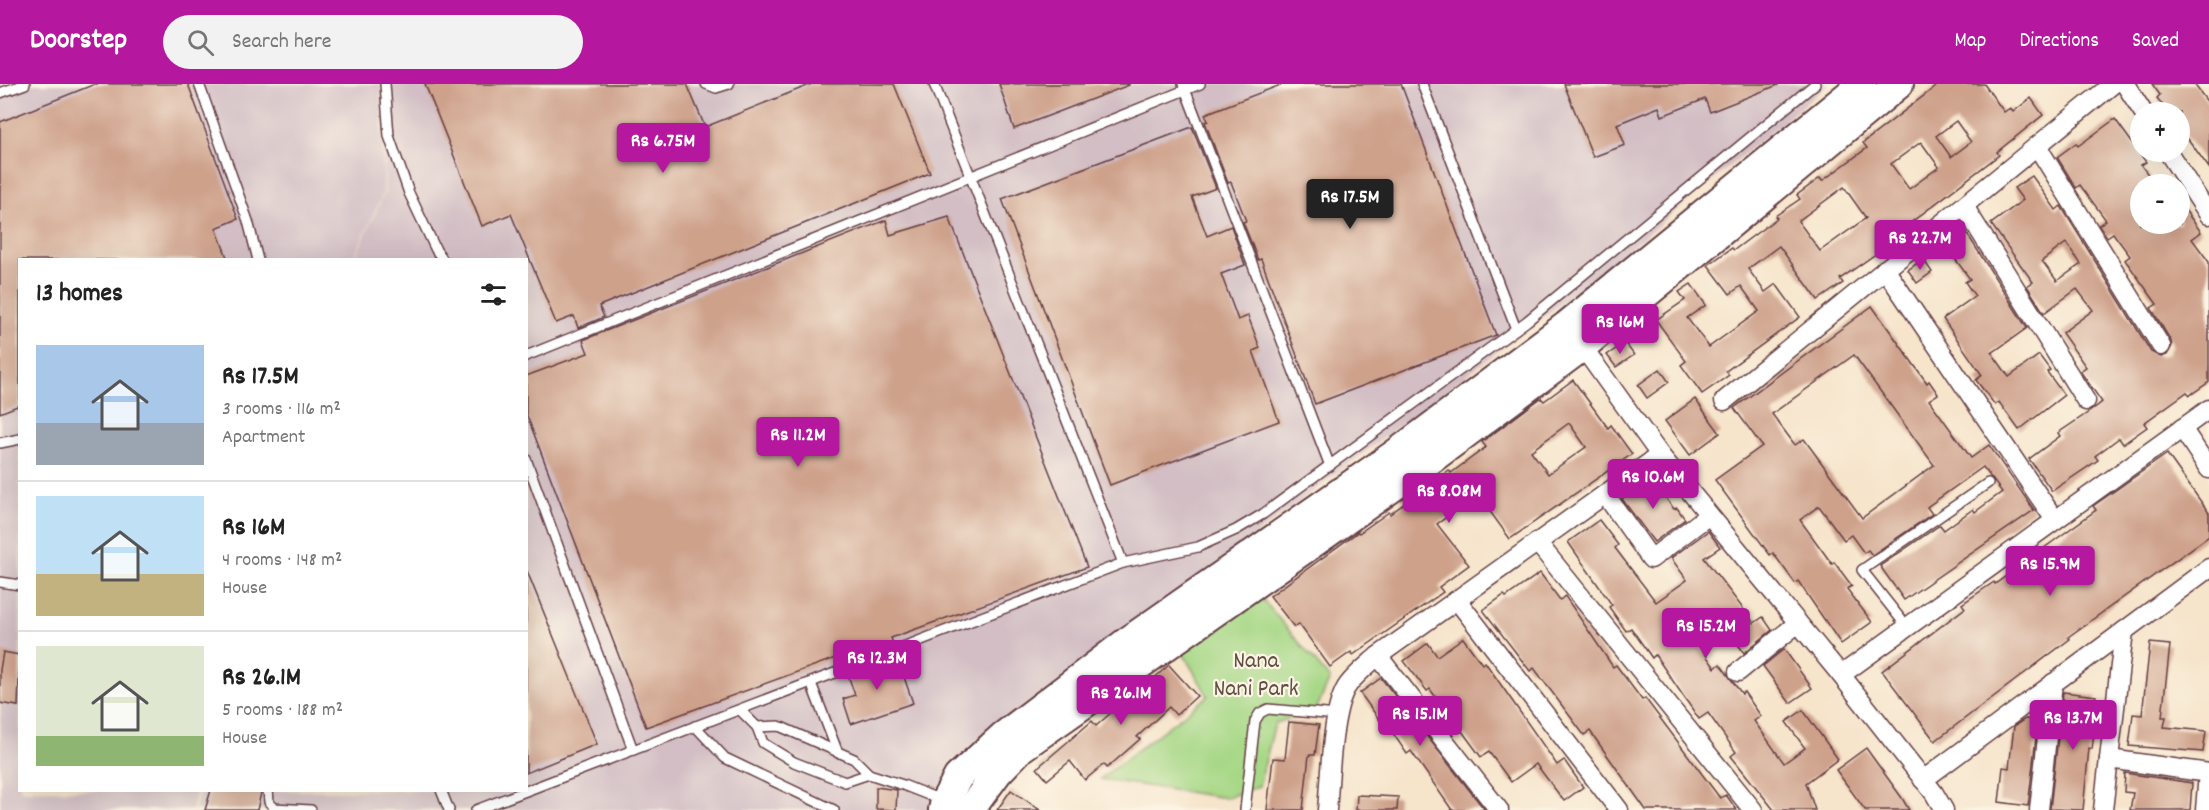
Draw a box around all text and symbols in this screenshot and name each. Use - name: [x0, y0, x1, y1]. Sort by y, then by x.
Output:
- search box: [163, 15, 583, 69]
- text: Doorstep: [30, 22, 127, 62]
- icon: search: [184, 26, 217, 59]
- text: Search here: [232, 27, 332, 58]
- text: Map: [1955, 27, 1986, 57]
- text: Directions: [2019, 27, 2099, 57]
- text: Saved: [2132, 27, 2179, 57]
- map controls: [2130, 102, 2190, 234]
- button: +: [2130, 102, 2190, 162]
- pin: Rs 6.75M: [601, 123, 725, 174]
- text: Rs 6.75M: [631, 128, 695, 156]
- button: −: [2130, 174, 2190, 234]
- pin: Rs 17.5M: [1288, 179, 1412, 230]
- text: Rs 17.5M: [1320, 184, 1380, 212]
- pin: Rs 22.7M: [1858, 220, 1982, 271]
- text: Rs 22.7M: [1889, 225, 1951, 253]
- text: 13 homes: [36, 276, 123, 313]
- icon: filters: [477, 278, 510, 311]
- pin: Rs 16M: [1571, 304, 1669, 355]
- text: Rs 16M: [1596, 309, 1644, 337]
- text: Rs 17.5M: [222, 359, 299, 396]
- icon: home: [84, 369, 156, 441]
- text: 3 rooms · 116 m²: [222, 396, 341, 424]
- pin: Rs 11.2M: [736, 417, 860, 468]
- text: Rs 11.2M: [770, 422, 826, 450]
- text: Apartment: [222, 424, 305, 452]
- pin: Rs 10.6M: [1591, 459, 1715, 510]
- text: Rs 10.6M: [1622, 464, 1684, 492]
- pin: Rs 8.08M: [1387, 473, 1511, 524]
- text: Rs 8.08M: [1417, 478, 1481, 506]
- text: Rs 16M: [222, 510, 285, 547]
- icon: home: [84, 520, 156, 592]
- pin: Rs 15.9M: [1988, 546, 2112, 597]
- text: 4 rooms · 148 m²: [222, 547, 342, 575]
- text: Rs 15.9M: [2020, 551, 2080, 579]
- text: House: [222, 575, 267, 603]
- pin: Rs 15.2M: [1644, 608, 1768, 659]
- text: Rs 15.2M: [1676, 613, 1736, 641]
- pin: Rs 12.3M: [815, 640, 939, 691]
- text: Rs 12.3M: [847, 645, 907, 673]
- park label: Nana Nani Park: [1214, 645, 1298, 707]
- text: Rs 26.1M: [222, 660, 301, 697]
- icon: home: [84, 670, 156, 742]
- pin: Rs 26.1M: [1059, 675, 1183, 726]
- text: Rs 26.1M: [1091, 680, 1151, 708]
- pin: Rs 15.1M: [1358, 696, 1482, 747]
- text: 5 rooms · 188 m²: [222, 697, 343, 725]
- pin: Rs 13.7M: [2011, 700, 2135, 751]
- text: Rs 15.1M: [1392, 701, 1448, 729]
- text: Rs 13.7M: [2044, 705, 2102, 733]
- text: House: [222, 725, 267, 753]

